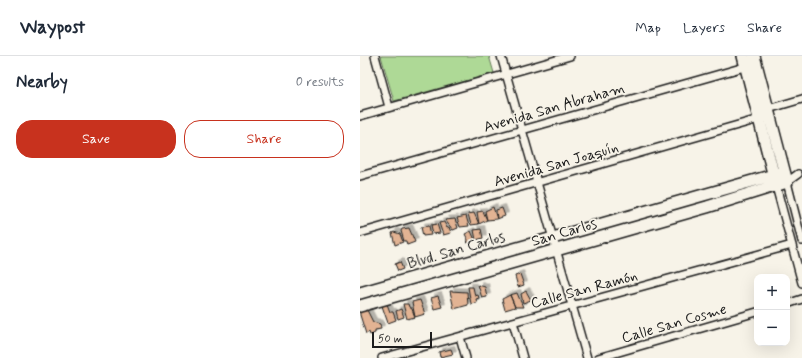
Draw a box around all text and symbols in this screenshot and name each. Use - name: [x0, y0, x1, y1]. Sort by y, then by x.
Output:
- text: Waypost: [20, 15, 85, 40]
- text: Map: [635, 19, 661, 37]
- text: Layers: [683, 19, 725, 37]
- text: Share: [747, 19, 782, 37]
- text: Nearby: [16, 71, 68, 93]
- text: 0 results: [296, 74, 344, 91]
- street label: Avenida San Abraham: [481, 78, 627, 138]
- button: Save: [16, 120, 176, 158]
- button: Share: [184, 120, 344, 158]
- street label: Avenida San Joaquín: [492, 138, 621, 192]
- street label: San Carlos: [529, 214, 599, 252]
- street label: Blvd. San Carlos: [405, 227, 507, 274]
- street label: Calle San Ramón: [529, 266, 640, 314]
- map controls: [754, 274, 790, 346]
- button: +: [754, 274, 790, 310]
- street label: Calle San Cosme: [619, 299, 729, 349]
- button: −: [754, 310, 790, 346]
- scale bar: [372, 330, 432, 349]
- text: 50 m: [378, 332, 403, 346]

